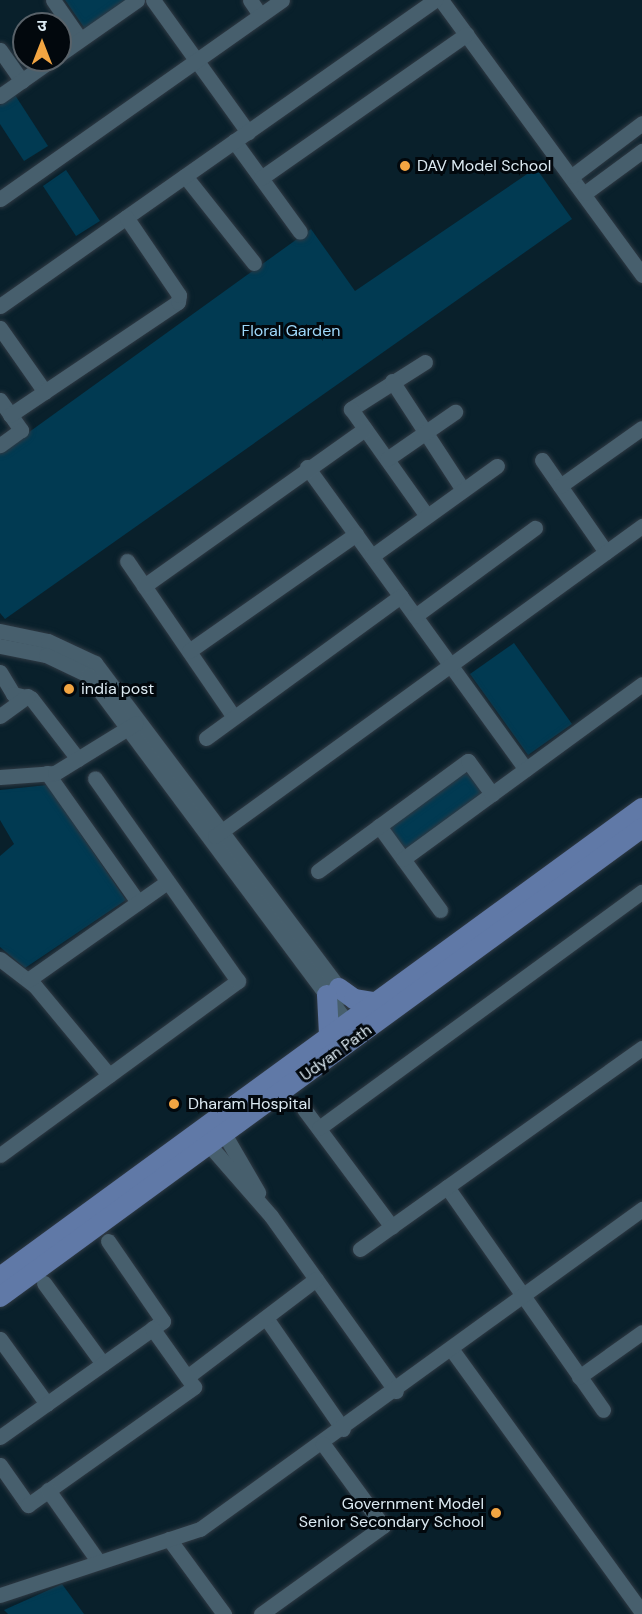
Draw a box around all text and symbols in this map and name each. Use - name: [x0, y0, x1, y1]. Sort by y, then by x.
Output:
- north arrow: [12, 12, 72, 72]
- text: उ: [37, 15, 47, 36]
- place label: DAV Model School: [417, 156, 551, 176]
- marker: DAV Model School: [398, 159, 412, 173]
- park label: Floral Garden: [242, 321, 340, 341]
- place label: india post: [81, 679, 154, 699]
- marker: india post: [62, 682, 76, 696]
- street label: Udyan Path: [296, 1021, 376, 1085]
- place label: Dharam Hospital: [188, 1094, 311, 1114]
- marker: Dharam Hospital: [165, 1095, 183, 1113]
- place label: Government Model Senior Secondary School: [299, 1494, 484, 1532]
- marker: Government Model Senior Secondary School: [489, 1506, 503, 1520]

